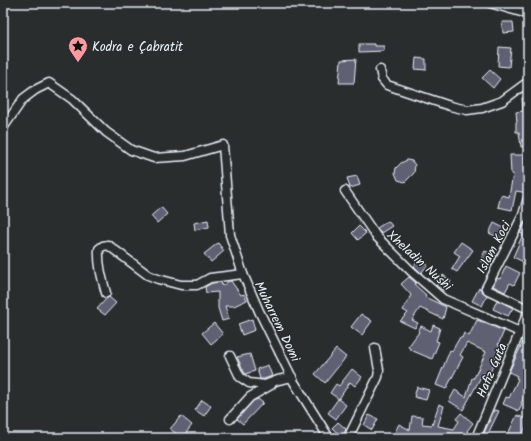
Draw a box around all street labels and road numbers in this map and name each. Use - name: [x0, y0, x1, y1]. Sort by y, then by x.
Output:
- street label: Islam Koci: [472, 217, 517, 278]
- street label: Xheladin Nushi: [381, 226, 457, 297]
- street label: Muharrem Domi: [248, 278, 306, 366]
- street label: Hafiz Guta: [471, 340, 513, 401]

